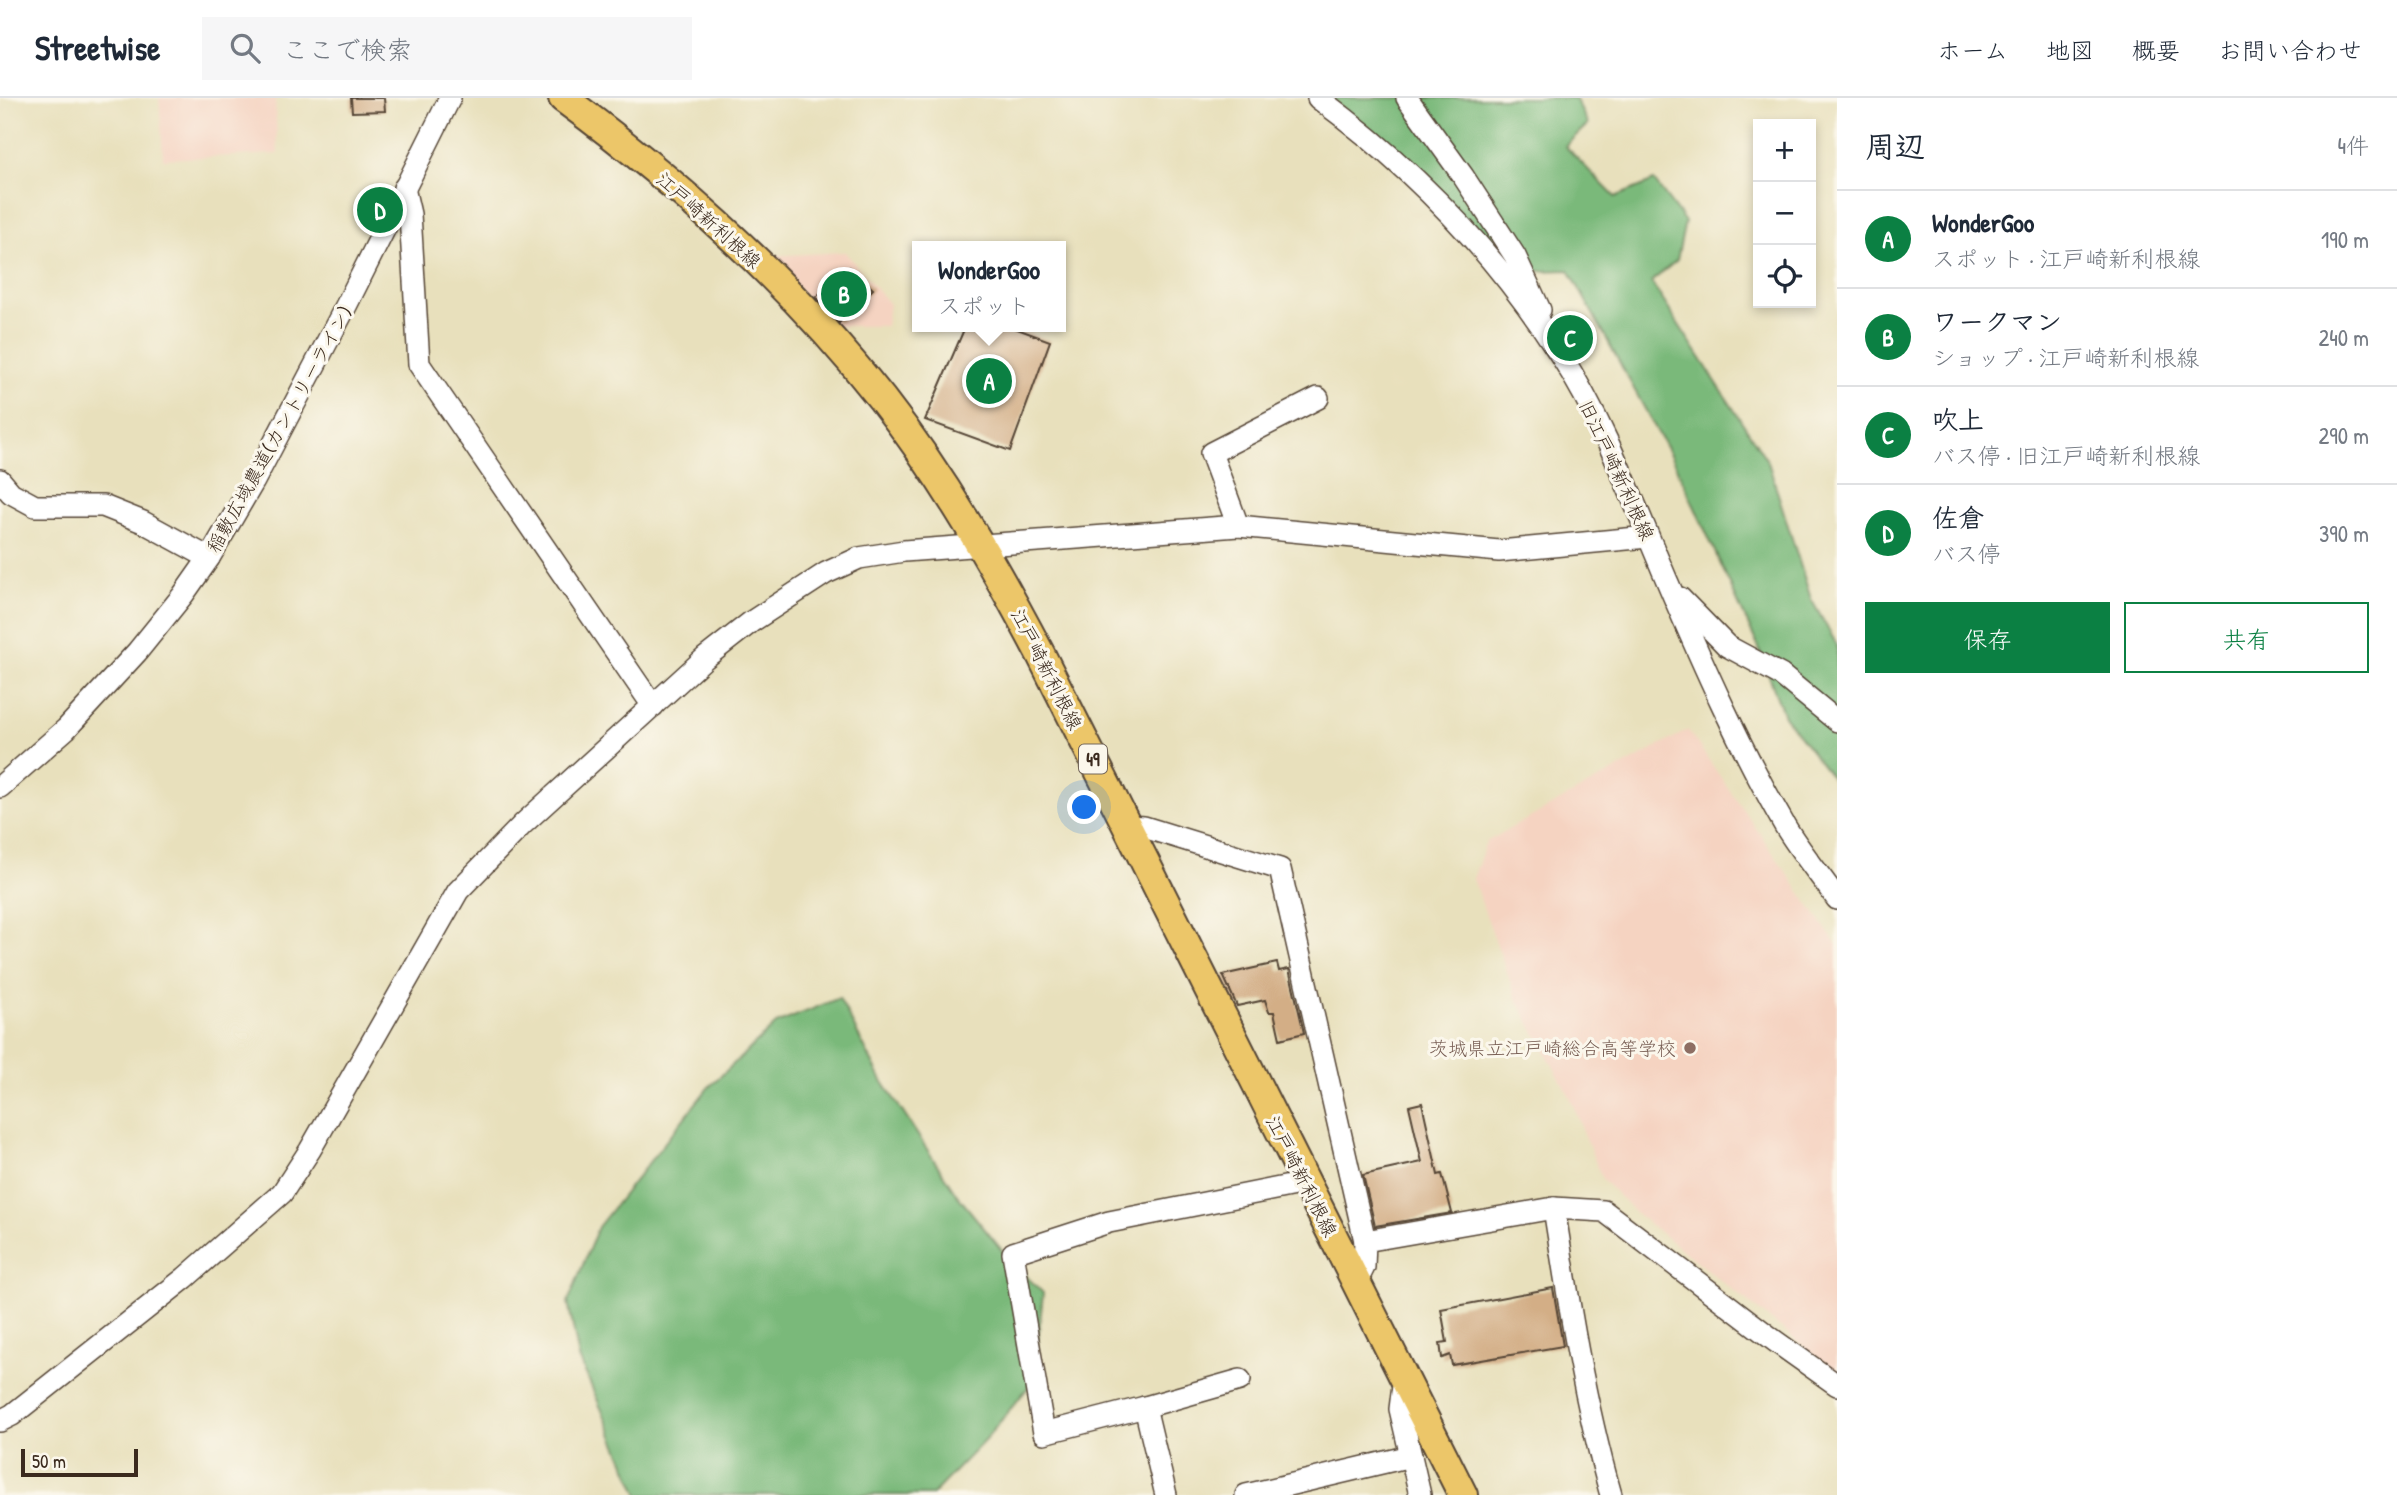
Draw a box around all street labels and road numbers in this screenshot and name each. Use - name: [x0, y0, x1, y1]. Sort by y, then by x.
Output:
- street label: 江戸崎新利根線: [651, 166, 767, 274]
- street label: 稲敷広域農道(カントリーライン): [200, 301, 358, 557]
- street label: 旧江戸崎新利根線: [1573, 396, 1661, 544]
- street label: 江戸崎新利根線: [1005, 604, 1089, 734]
- road number: 49: [1079, 744, 1107, 774]
- street label: 江戸崎新利根線: [1260, 1111, 1344, 1241]

